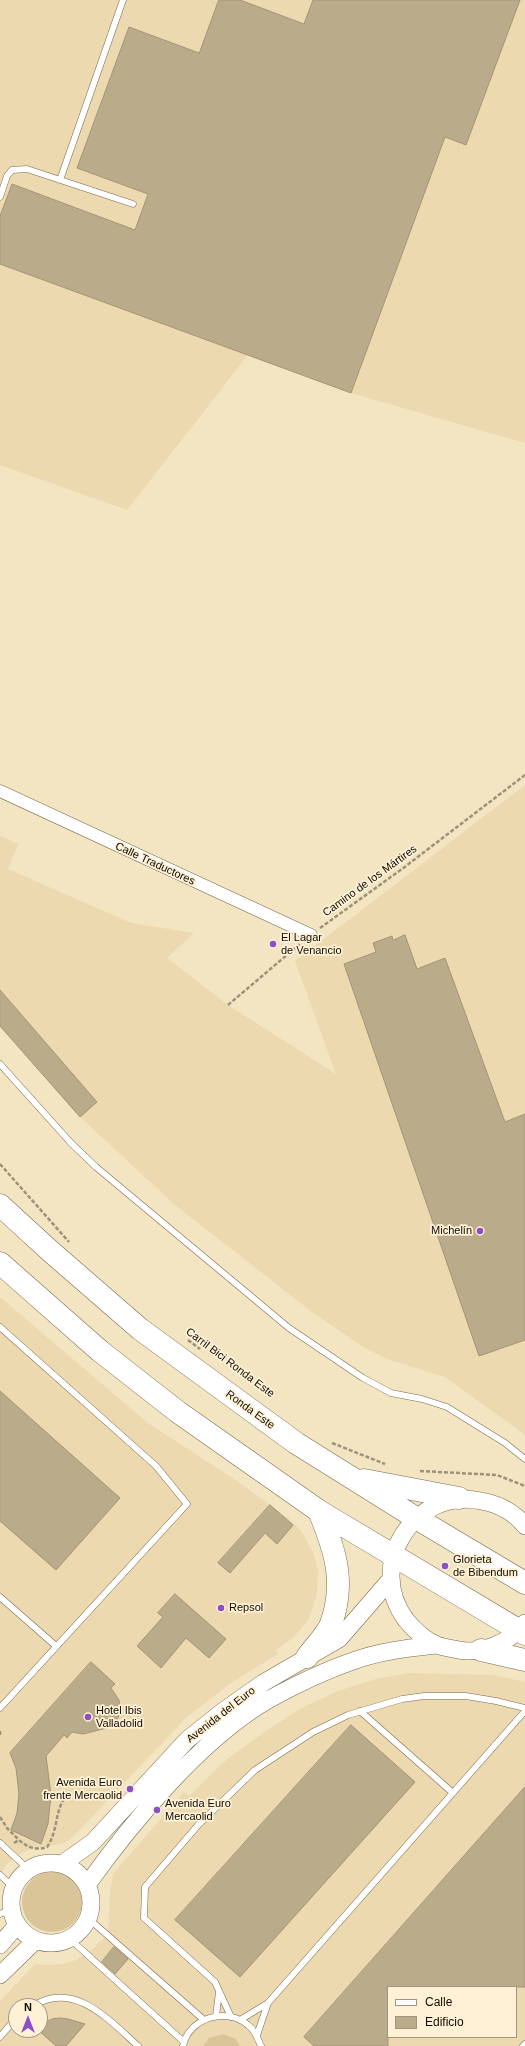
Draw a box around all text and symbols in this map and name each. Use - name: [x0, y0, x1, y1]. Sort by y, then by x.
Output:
- street label: Calle Traductores: [113, 840, 197, 888]
- street label: Camino de los Mártires: [320, 842, 420, 920]
- place label: El Lagar de Venancio: [281, 931, 342, 957]
- marker: El Lagar de Venancio: [268, 939, 278, 949]
- place label: Michelín: [431, 1224, 472, 1238]
- marker: Michelín: [475, 1226, 485, 1236]
- street label: Carril Bici Ronda Este: [183, 1325, 277, 1401]
- street label: Ronda Este: [223, 1388, 277, 1432]
- place label: Glorieta de Bibendum: [453, 1553, 518, 1579]
- marker: Glorieta de Bibendum: [440, 1561, 450, 1571]
- place label: Repsol: [229, 1601, 263, 1615]
- marker: Repsol: [216, 1603, 226, 1613]
- street label: Avenida del Euro: [184, 1684, 258, 1746]
- place label: Hotel Ibis Valladolid: [96, 1704, 143, 1730]
- marker: Hotel Ibis Valladolid: [83, 1712, 93, 1722]
- place label: Avenida Euro frente Mercaolid: [43, 1776, 122, 1802]
- marker: Avenida Euro frente Mercaolid: [125, 1784, 135, 1794]
- place label: Avenida Euro Mercaolid: [165, 1797, 231, 1823]
- marker: Avenida Euro Mercaolid: [152, 1805, 162, 1815]
- legend: [387, 1986, 517, 2038]
- text: Calle: [425, 1995, 452, 2009]
- north arrow: [8, 1998, 48, 2038]
- text: N: [24, 2001, 32, 2013]
- text: Edificio: [425, 2015, 464, 2029]

